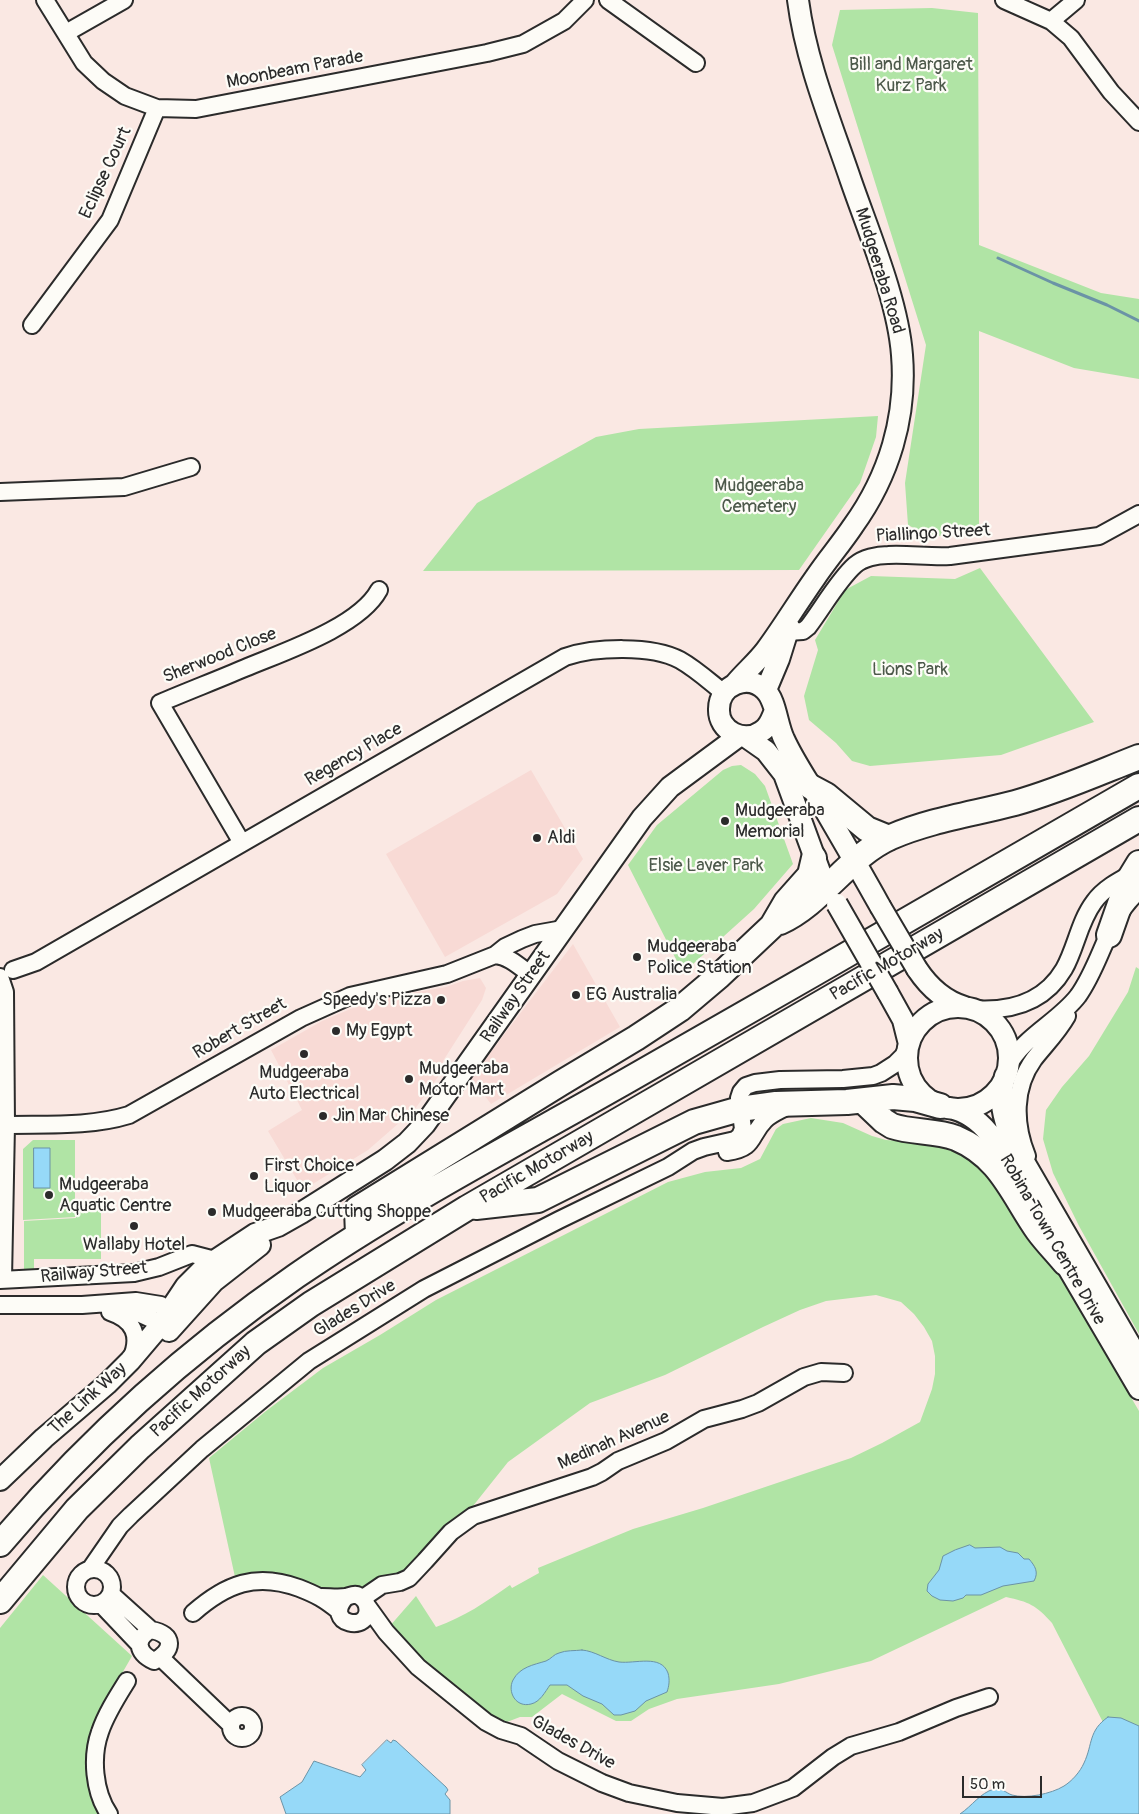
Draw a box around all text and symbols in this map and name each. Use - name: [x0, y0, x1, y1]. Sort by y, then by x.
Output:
- street label: Moonbeam Parade: [225, 46, 365, 94]
- park label: Bill and Margaret Kurz Park: [849, 54, 973, 96]
- street label: Eclipse Court: [75, 124, 137, 222]
- street label: Mudgeeraba Road: [850, 205, 908, 337]
- park label: Mudgeeraba Cemetery: [714, 475, 804, 518]
- street label: Piallingo Street: [875, 520, 991, 548]
- street label: Sherwood Close: [160, 623, 280, 689]
- park label: Lions Park: [872, 659, 948, 681]
- street label: Regency Place: [302, 719, 406, 791]
- place label: Mudgeeraba Memorial: [735, 800, 825, 842]
- marker: Mudgeeraba Memorial: [719, 815, 731, 827]
- place label: Aldi: [547, 827, 575, 849]
- marker: Aldi: [531, 832, 543, 844]
- park label: Elsie Laver Park: [648, 855, 764, 877]
- street label: Pacific Motorway: [826, 924, 948, 1006]
- place label: Mudgeeraba Police Station: [647, 936, 752, 979]
- street label: Railway Street: [476, 947, 556, 1047]
- marker: Mudgeeraba Police Station: [631, 951, 643, 963]
- place label: EG Australia: [586, 984, 677, 1006]
- place label: Speedy's Pizza: [322, 989, 431, 1011]
- marker: EG Australia: [570, 989, 582, 1001]
- street label: Robert Street: [189, 994, 291, 1064]
- marker: Speedy's Pizza: [435, 994, 447, 1006]
- place label: My Egypt: [346, 1020, 412, 1042]
- marker: My Egypt: [330, 1025, 342, 1037]
- marker: Mudgeeraba Auto Electrical: [298, 1048, 310, 1060]
- place label: Mudgeeraba Motor Mart: [419, 1058, 509, 1100]
- place label: Mudgeeraba Auto Electrical: [248, 1062, 360, 1104]
- marker: Mudgeeraba Motor Mart: [403, 1073, 415, 1085]
- place label: Jin Mar Chinese: [333, 1105, 449, 1127]
- marker: Jin Mar Chinese: [317, 1110, 329, 1122]
- street label: Pacific Motorway: [476, 1127, 598, 1209]
- street label: Robina Town Centre Drive: [994, 1151, 1110, 1329]
- place label: First Choice Liquor: [264, 1155, 354, 1198]
- marker: First Choice Liquor: [248, 1170, 260, 1182]
- place label: Mudgeeraba Aquatic Centre: [59, 1174, 171, 1216]
- marker: Mudgeeraba Aquatic Centre: [43, 1189, 55, 1201]
- place label: Mudgeeraba Cutting Shoppe: [222, 1201, 431, 1223]
- marker: Mudgeeraba Cutting Shoppe: [206, 1206, 218, 1218]
- marker: Wallaby Hotel: [128, 1220, 140, 1232]
- place label: Wallaby Hotel: [83, 1234, 185, 1256]
- street label: Railway Street: [40, 1258, 148, 1288]
- street label: Glades Drive: [310, 1275, 400, 1343]
- street label: Pacific Motorway: [146, 1341, 256, 1443]
- street label: The Link Way: [45, 1358, 131, 1440]
- street label: Medinah Avenue: [555, 1407, 673, 1475]
- street label: Glades Drive: [527, 1711, 619, 1775]
- scale bar: [964, 1766, 1044, 1798]
- text: 50 m: [970, 1775, 1005, 1794]

